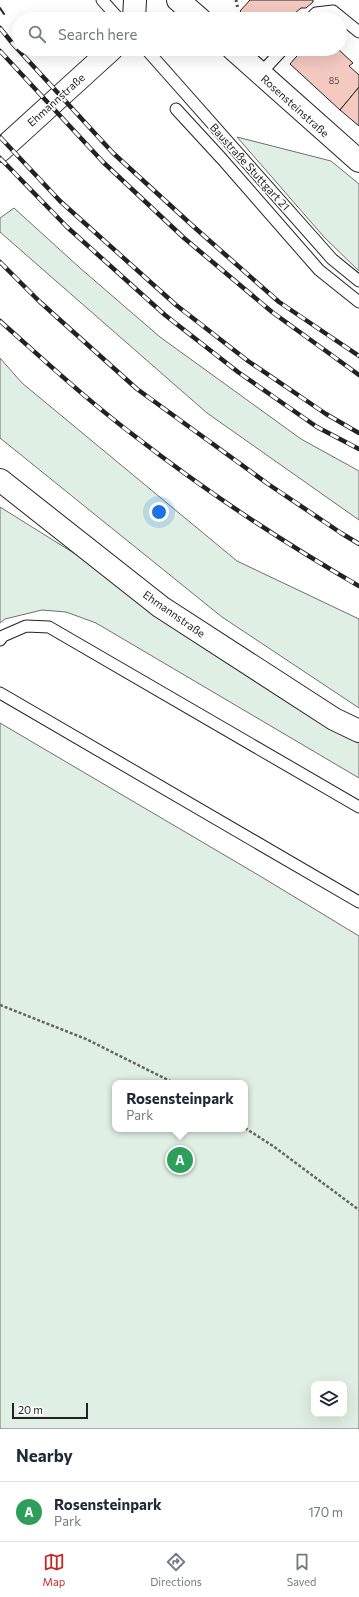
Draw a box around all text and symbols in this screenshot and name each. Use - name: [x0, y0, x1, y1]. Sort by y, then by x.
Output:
- search box: [12, 12, 347, 56]
- icon: search: [26, 23, 48, 45]
- text: Search here: [58, 25, 137, 43]
- street label: Ehmannstraße: [24, 70, 87, 129]
- street label: Rosensteinstraße: [259, 72, 332, 140]
- house number: 85: [329, 75, 339, 86]
- street label: Baustraße Stuttgart 21: [208, 120, 293, 213]
- your location: [149, 502, 169, 522]
- street label: Ehmannstraße: [141, 587, 208, 640]
- popup: [112, 1080, 248, 1132]
- text: Rosensteinpark: [126, 1089, 234, 1107]
- text: Park: [126, 1107, 153, 1123]
- pin: A: [167, 1145, 193, 1175]
- map controls: [311, 1381, 347, 1417]
- button: layers: [311, 1381, 347, 1417]
- scale bar: [12, 1401, 88, 1420]
- text: 20 m: [18, 1403, 43, 1416]
- text: Nearby: [16, 1445, 73, 1466]
- text: Rosensteinpark: [54, 1495, 162, 1513]
- text: A: [24, 1504, 34, 1520]
- text: 170 m: [308, 1504, 343, 1520]
- text: Park: [54, 1513, 81, 1529]
- tab: Map: [43, 1551, 65, 1588]
- tab: Directions: [150, 1551, 202, 1588]
- tab: Saved: [287, 1551, 316, 1588]

